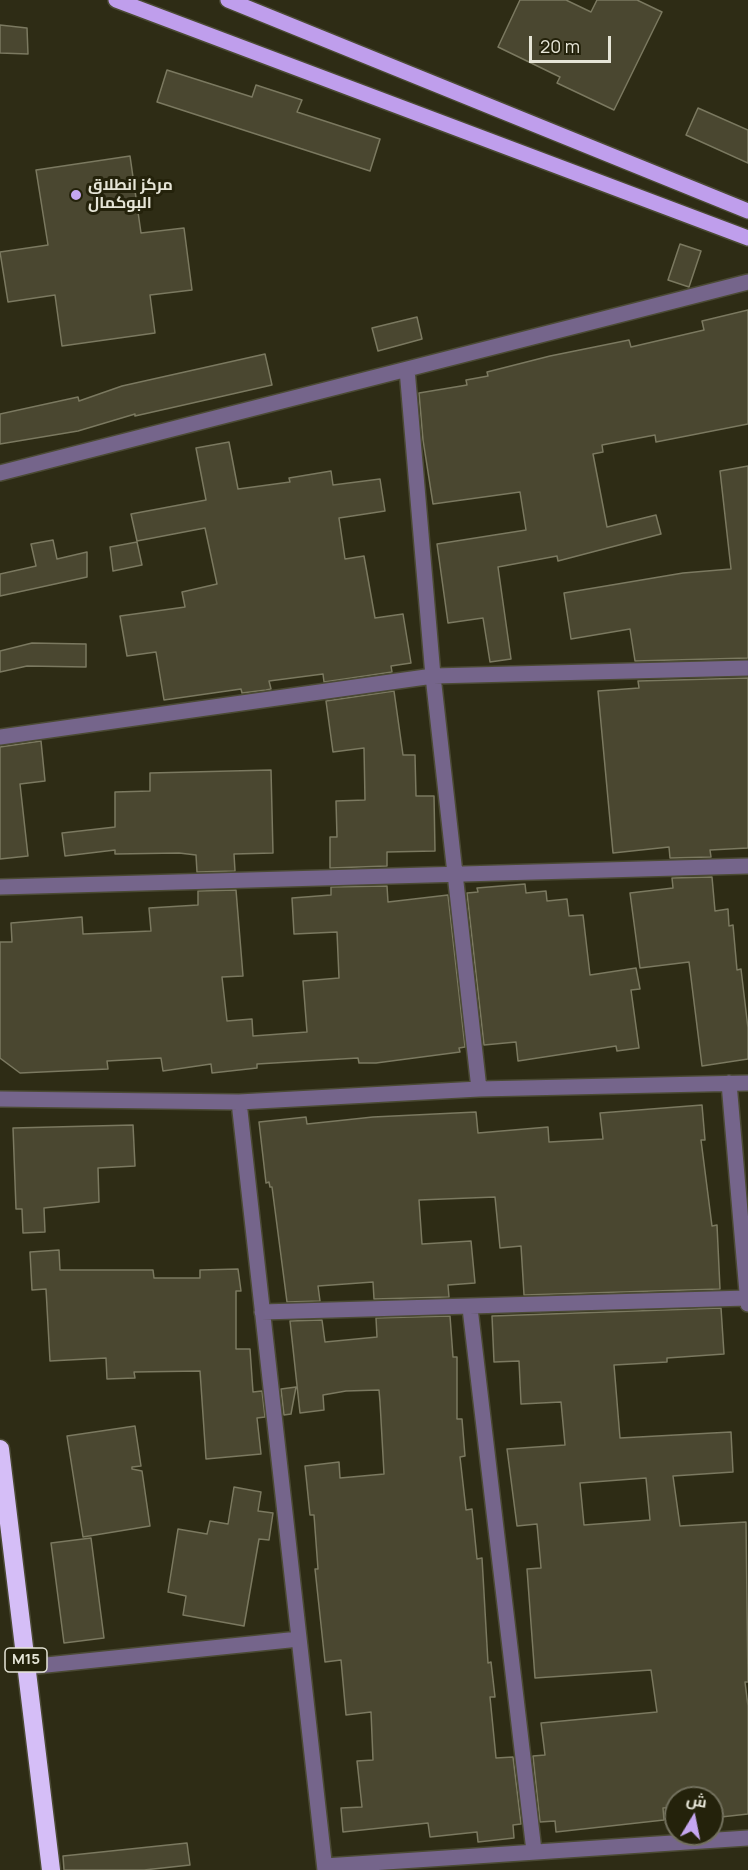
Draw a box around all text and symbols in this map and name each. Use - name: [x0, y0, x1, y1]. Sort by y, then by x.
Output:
- scale bar: [532, 24, 614, 62]
- text: 20 m: [540, 34, 580, 58]
- place label: مركز انطلاق البوكمال: [88, 176, 173, 214]
- marker: مركز انطلاق البوكمال: [69, 188, 83, 202]
- road number: M15: [5, 1648, 47, 1672]
- north arrow: [664, 1786, 724, 1846]
- text: ش: [685, 1788, 709, 1813]

